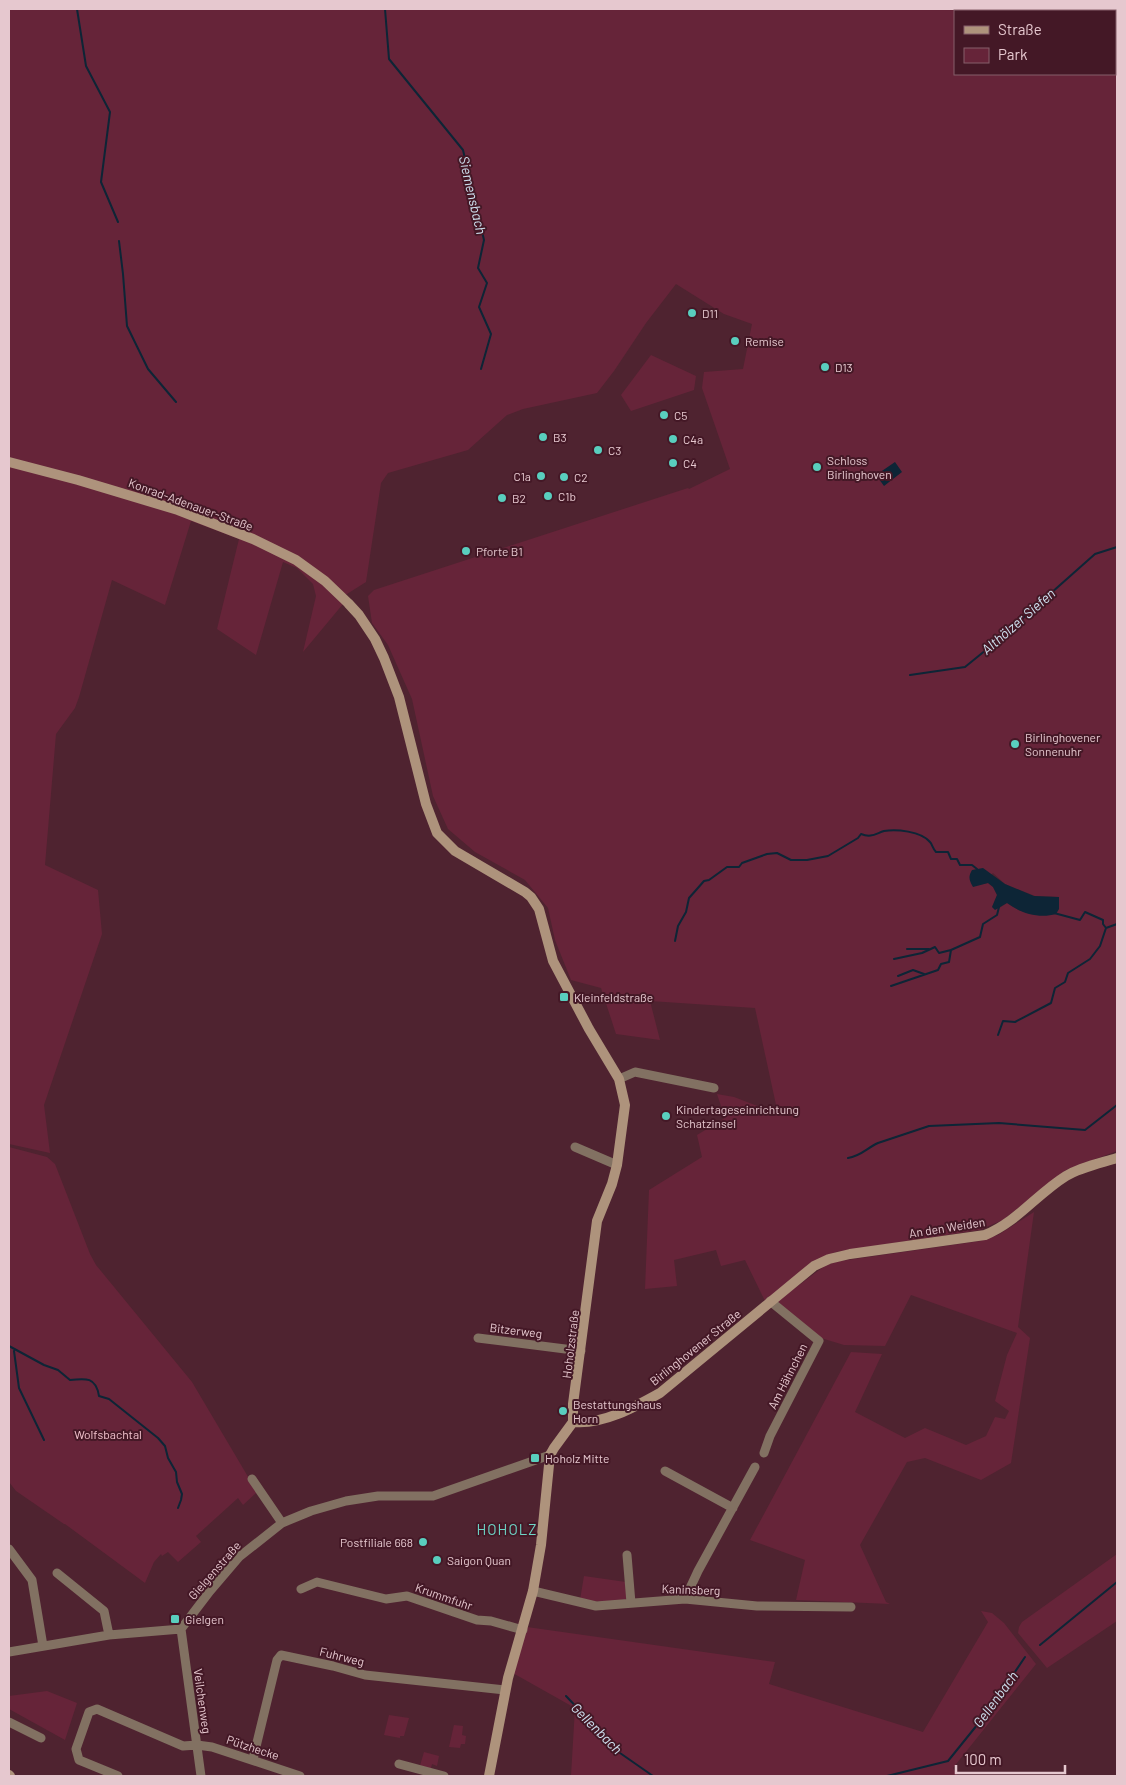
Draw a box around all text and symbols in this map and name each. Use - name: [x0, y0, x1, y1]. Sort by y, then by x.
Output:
- legend: [954, 10, 1116, 75]
- text: Straße: [998, 20, 1042, 38]
- text: Park: [998, 45, 1028, 63]
- water label: Siemensbach: [456, 154, 490, 236]
- place label: D11: [702, 306, 718, 320]
- marker: D11: [686, 307, 698, 319]
- place label: Remise: [745, 334, 784, 348]
- marker: Remise: [729, 335, 741, 347]
- place label: D13: [835, 360, 853, 374]
- marker: D13: [819, 361, 831, 373]
- place label: C5: [674, 408, 687, 422]
- marker: C5: [658, 409, 670, 421]
- place label: B3: [553, 430, 567, 444]
- marker: B3: [537, 431, 549, 443]
- place label: C4a: [683, 432, 703, 446]
- marker: C4a: [667, 433, 679, 445]
- place label: C3: [608, 443, 621, 457]
- marker: C3: [592, 444, 604, 456]
- place label: Schloss Birlinghoven: [827, 453, 892, 481]
- place label: C4: [683, 456, 697, 470]
- marker: C4: [667, 457, 679, 469]
- marker: Schloss Birlinghoven: [811, 461, 823, 473]
- place label: C1a: [513, 469, 531, 483]
- marker: C1a: [535, 470, 547, 482]
- place label: C2: [574, 470, 588, 484]
- marker: C2: [558, 471, 570, 483]
- street label: Konrad-Adenauer-Straße: [127, 475, 255, 533]
- place label: C1b: [558, 489, 576, 503]
- marker: C1b: [542, 490, 554, 502]
- place label: B2: [512, 491, 526, 505]
- marker: B2: [496, 492, 508, 504]
- place label: Pforte B1: [476, 544, 523, 558]
- marker: Pforte B1: [460, 545, 472, 557]
- water label: Althölzer Siefen: [978, 584, 1058, 658]
- place label: Birlinghovener Sonnenuhr: [1025, 730, 1101, 758]
- marker: Birlinghovener Sonnenuhr: [1009, 738, 1021, 750]
- place label: Kleinfeldstraße: [574, 990, 653, 1004]
- marker: Kleinfeldstraße: [558, 991, 570, 1003]
- place label: Kindertageseinrichtung Schatzinsel: [676, 1102, 799, 1130]
- marker: Kindertageseinrichtung Schatzinsel: [660, 1110, 672, 1122]
- street label: An den Weiden: [908, 1214, 986, 1240]
- street label: Birlinghovener Straße: [647, 1306, 743, 1388]
- street label: Hoholzstraße: [559, 1309, 581, 1379]
- street label: Bitzerweg: [489, 1320, 543, 1340]
- street label: Am Hähnchen: [764, 1341, 810, 1411]
- place label: Bestattungshaus Horn: [573, 1397, 662, 1425]
- marker: Bestattungshaus Horn: [557, 1405, 569, 1417]
- park label: Wolfsbachtal: [74, 1427, 142, 1441]
- place label: Hoholz Mitte: [545, 1451, 609, 1465]
- marker: Hoholz Mitte: [529, 1452, 541, 1464]
- district label: HOHOLZ: [476, 1520, 538, 1538]
- place label: Postfiliale 668: [340, 1535, 413, 1549]
- marker: Postfiliale 668: [417, 1536, 429, 1548]
- street label: Gielgenstraße: [185, 1538, 243, 1602]
- place label: Saigon Quan: [447, 1553, 511, 1567]
- marker: Saigon Quan: [431, 1554, 443, 1566]
- street label: Krummfuhr: [414, 1580, 475, 1613]
- street label: Kaninsberg: [661, 1581, 721, 1597]
- place label: Gielgen: [185, 1612, 224, 1626]
- marker: Gielgen: [169, 1613, 181, 1625]
- street label: Fuhrweg: [318, 1644, 366, 1668]
- water label: Gellenbach: [969, 1667, 1021, 1731]
- street label: Veilchenweg: [192, 1668, 214, 1734]
- water label: Gellenbach: [568, 1699, 626, 1757]
- street label: Pützhecke: [225, 1732, 281, 1762]
- scale bar: [956, 1742, 1065, 1774]
- text: 100 m: [964, 1750, 1002, 1768]

